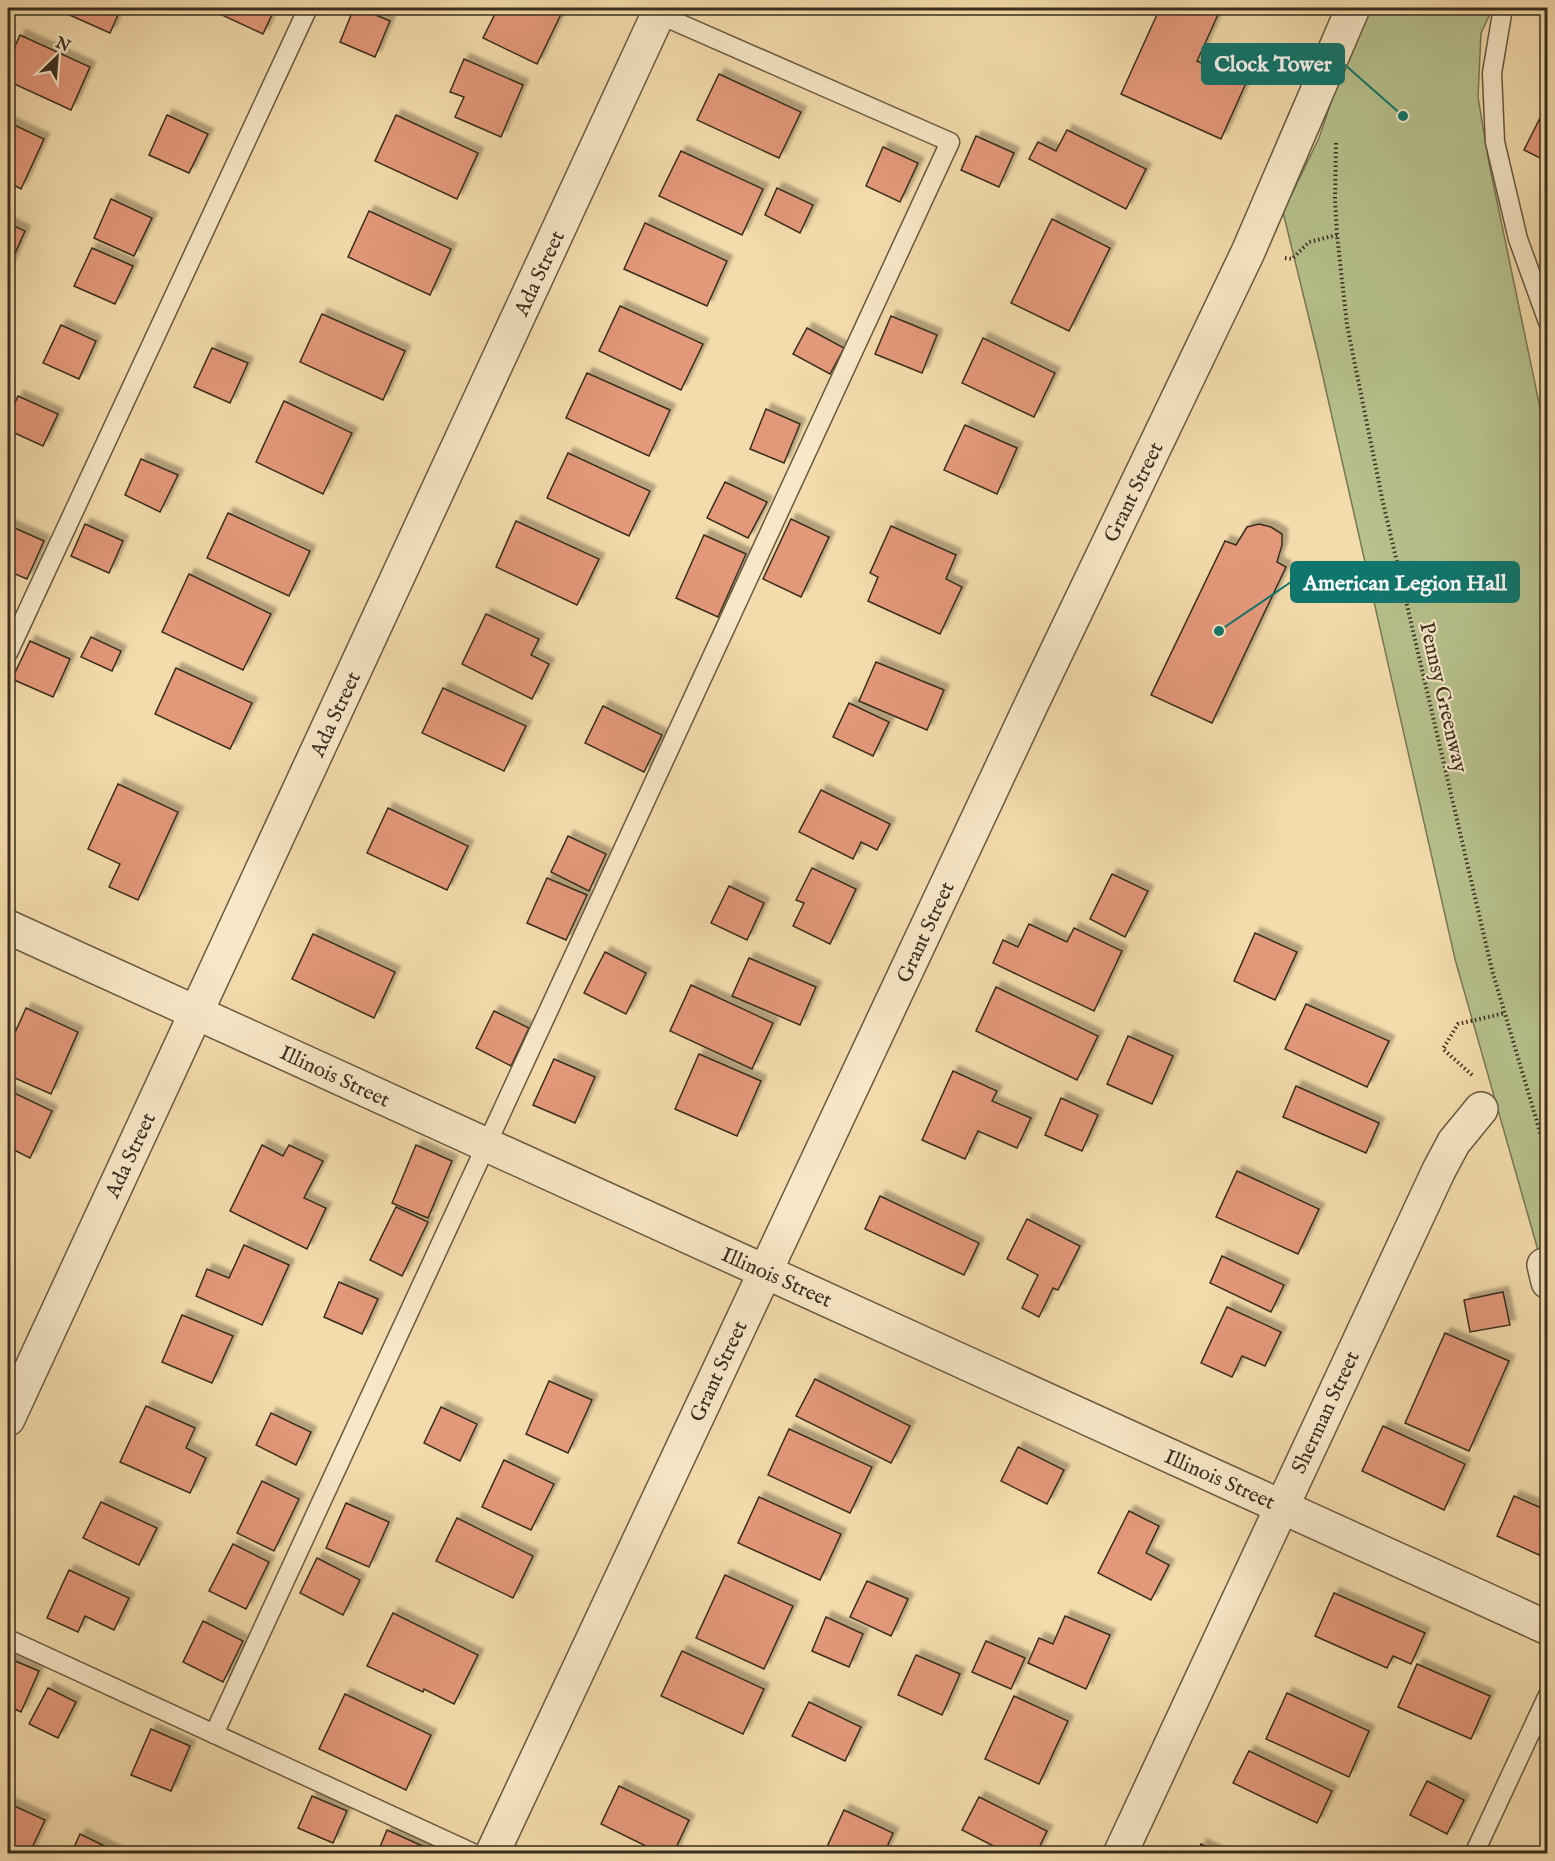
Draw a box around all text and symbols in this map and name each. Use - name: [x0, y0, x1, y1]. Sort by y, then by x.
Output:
- north arrow: [27, 27, 87, 87]
- text: N: [51, 33, 73, 57]
- callout: Clock Tower: [1202, 44, 1344, 84]
- text: Clock Tower: [1214, 51, 1333, 79]
- street label: Ada Street: [508, 227, 572, 322]
- street label: Grant Street: [1098, 438, 1170, 547]
- callout: American Legion Hall: [1291, 562, 1519, 602]
- text: American Legion Hall: [1302, 570, 1508, 598]
- street label: Pennsy Greenway: [1412, 619, 1473, 776]
- street label: Ada Street: [304, 668, 368, 763]
- street label: Grant Street: [891, 878, 962, 988]
- street label: Illinois Street: [275, 1040, 394, 1115]
- street label: Ada Street: [99, 1109, 163, 1204]
- street label: Illinois Street: [717, 1242, 836, 1315]
- street label: Grant Street: [684, 1317, 755, 1427]
- street label: Sherman Street: [1286, 1347, 1367, 1478]
- street label: Illinois Street: [1160, 1444, 1279, 1517]

